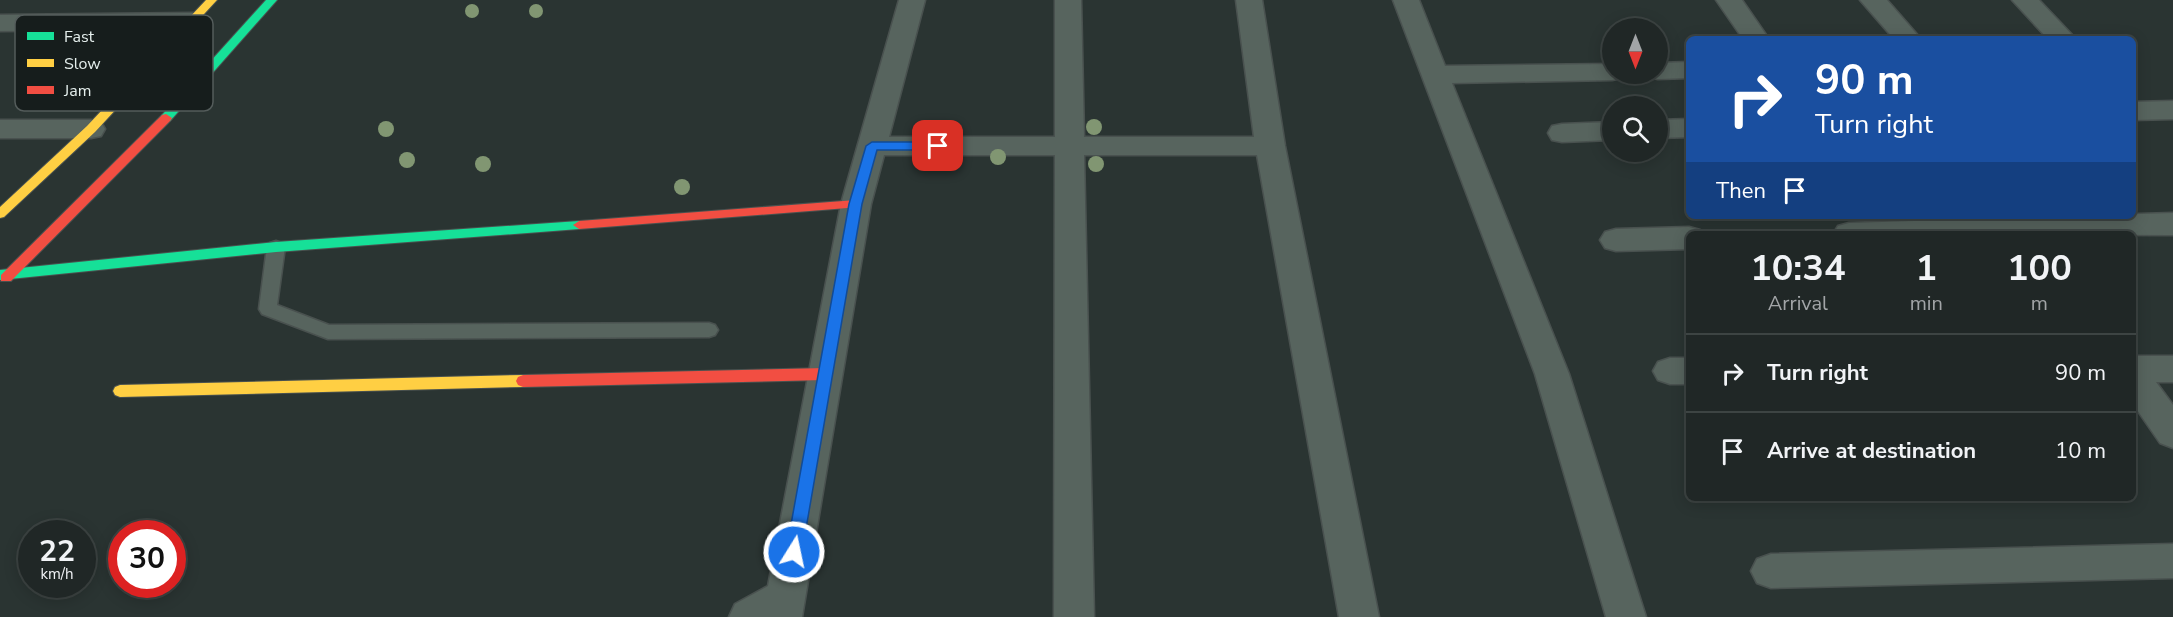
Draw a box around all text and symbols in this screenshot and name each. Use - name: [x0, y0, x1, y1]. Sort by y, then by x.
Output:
- legend: [15, 15, 213, 111]
- north arrow: [1602, 18, 1668, 84]
- map controls: [1602, 18, 1668, 162]
- text: Fast: [64, 26, 95, 48]
- text: 90 m: [1815, 52, 1914, 109]
- text: Slow: [64, 53, 101, 75]
- icon: right: [1716, 60, 1794, 138]
- text: Jam: [63, 80, 91, 102]
- button: search: [1602, 96, 1668, 162]
- text: Turn right: [1815, 106, 1933, 143]
- pin: [912, 120, 963, 171]
- icon: arrive: [921, 129, 954, 162]
- icon: arrive: [1778, 174, 1811, 207]
- text: Then: [1716, 176, 1766, 206]
- text: 10:34: [1750, 244, 1846, 293]
- text: 1: [1915, 244, 1937, 293]
- text: 100: [2007, 244, 2072, 293]
- text: Arrival: [1768, 290, 1828, 317]
- text: min: [1910, 290, 1943, 317]
- text: m: [2031, 290, 2048, 317]
- icon: right: [1716, 357, 1749, 390]
- text: Turn right: [1767, 358, 1868, 388]
- text: 90 m: [2055, 358, 2106, 388]
- icon: arrive: [1716, 435, 1749, 468]
- text: Arrive at destination: [1767, 436, 1976, 466]
- text: 10 m: [2055, 436, 2106, 466]
- speed limit sign: 30: [108, 520, 186, 598]
- position arrow: [762, 520, 826, 584]
- text: 22: [39, 531, 75, 572]
- text: km/h: [40, 564, 74, 584]

